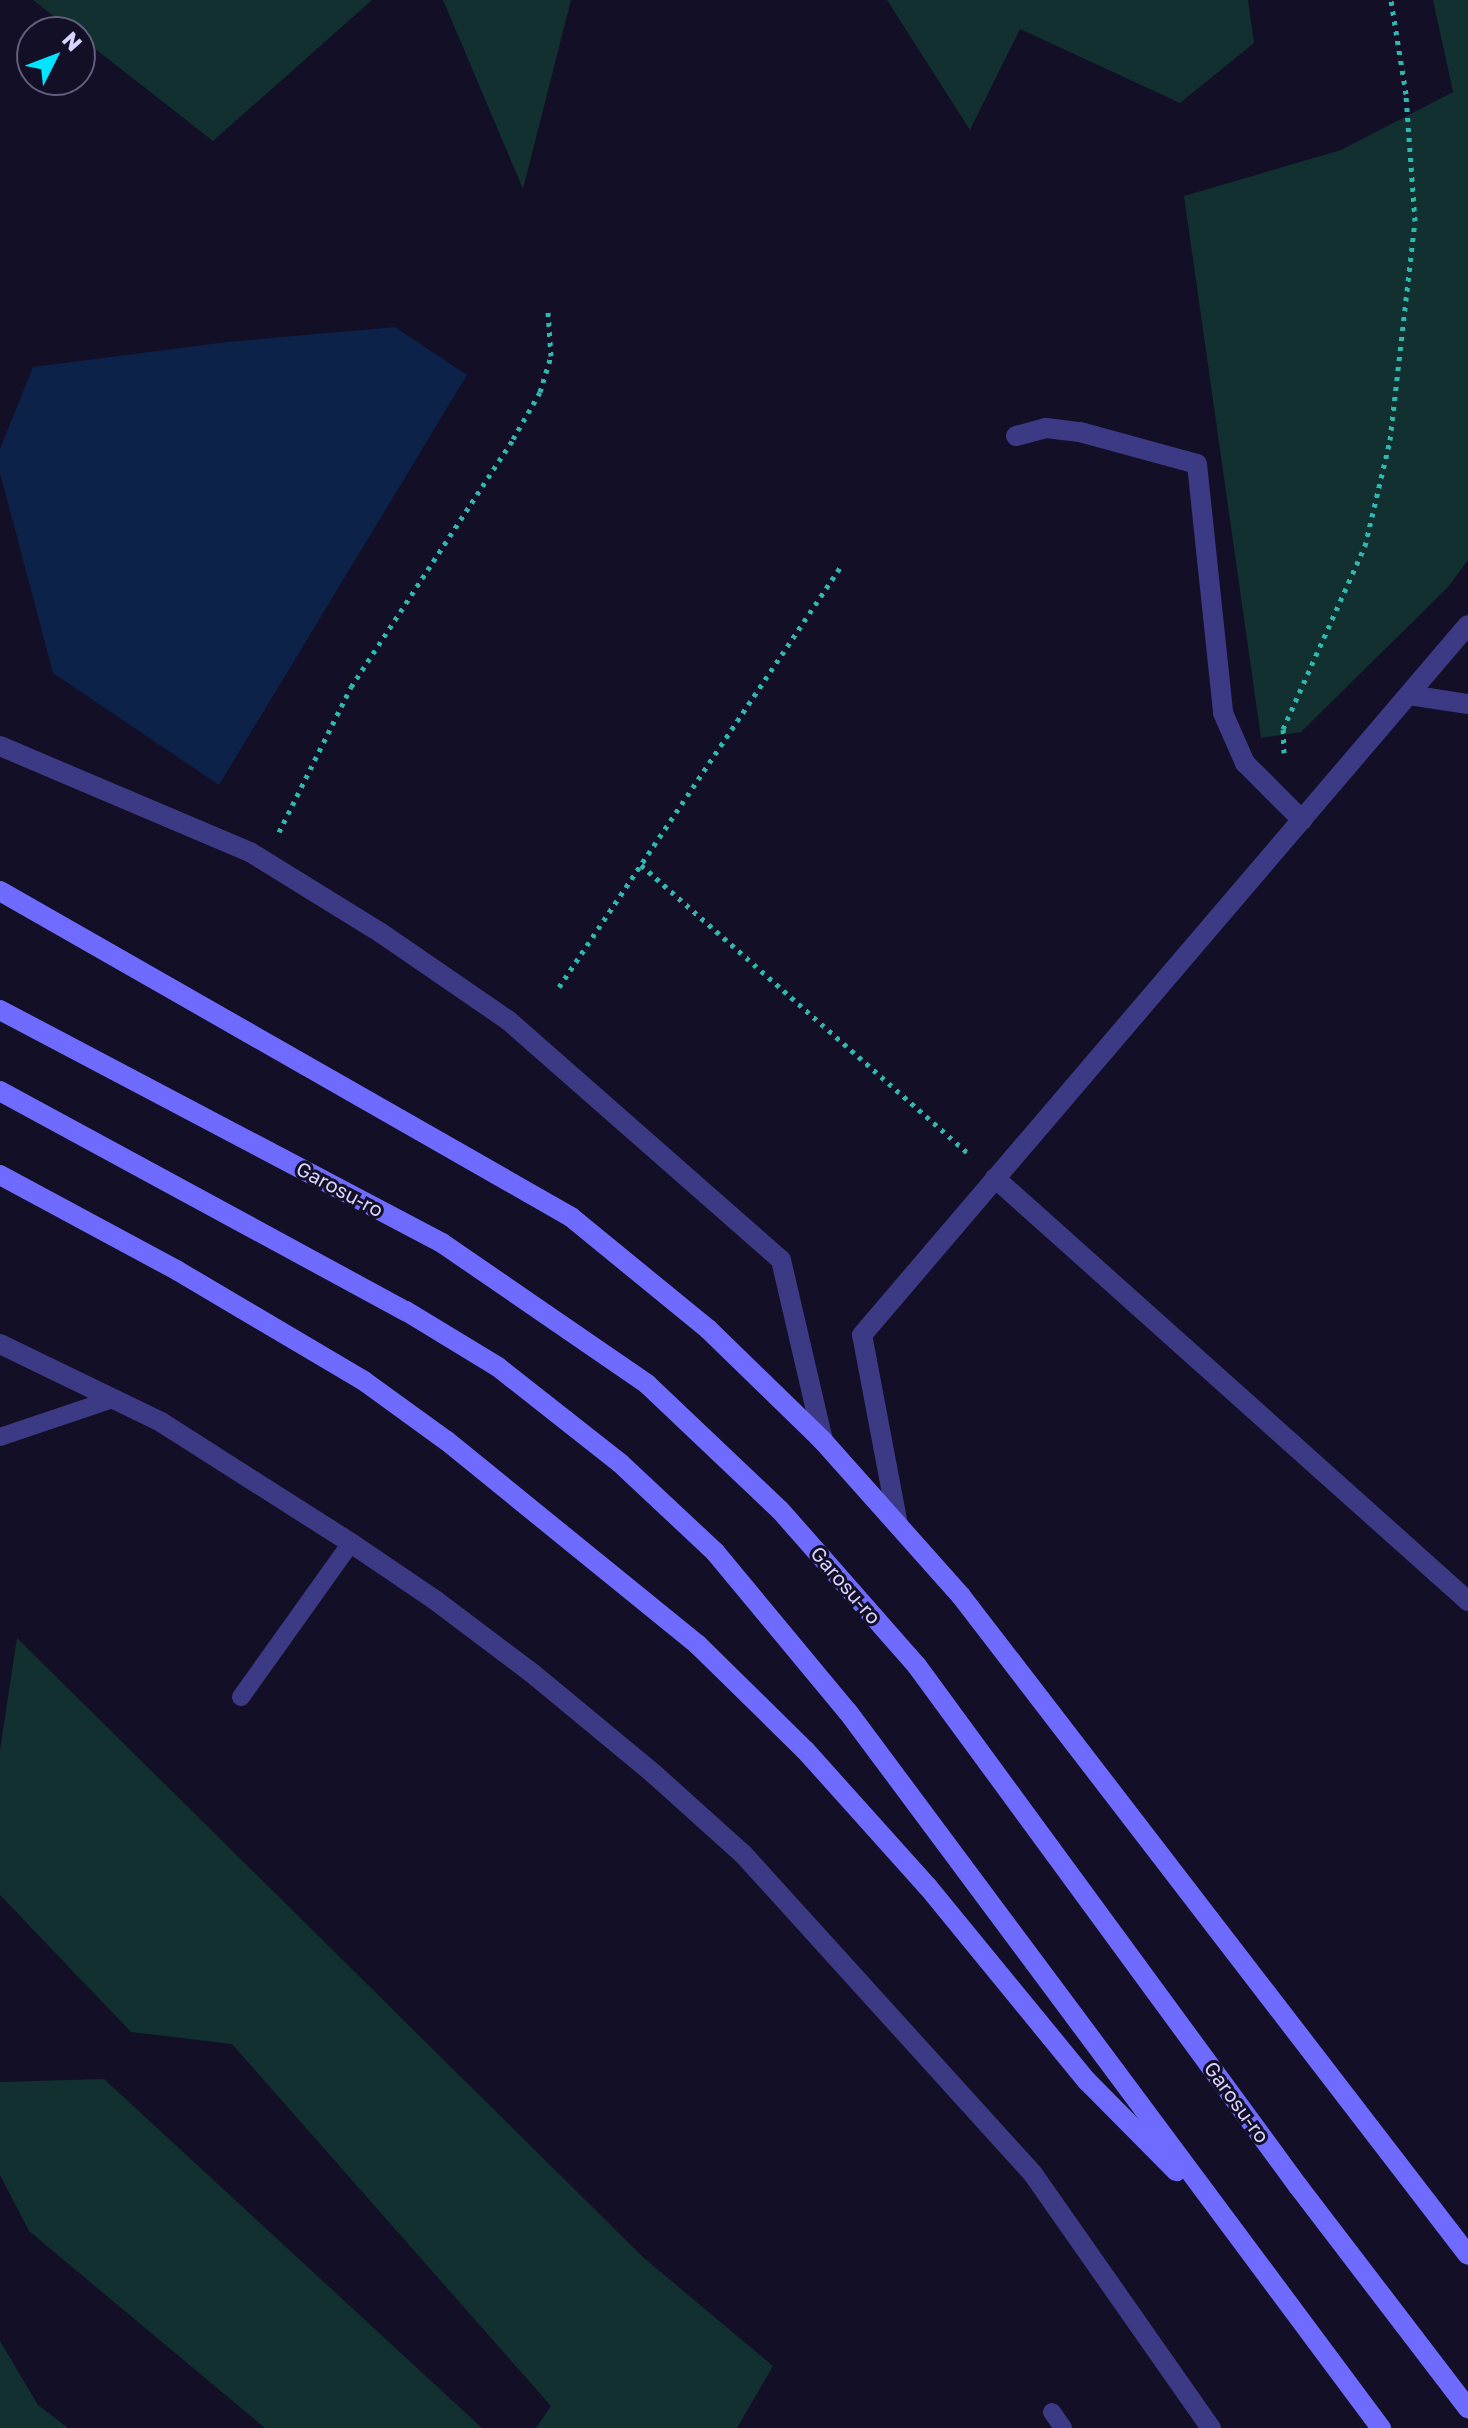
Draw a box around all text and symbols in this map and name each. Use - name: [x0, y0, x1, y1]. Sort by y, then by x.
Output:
- north arrow: [16, 16, 96, 96]
- text: N: [57, 26, 88, 56]
- street label: Garosu-ro: [292, 1156, 388, 1222]
- street label: Garosu-ro: [806, 1541, 886, 1629]
- street label: Garosu-ro: [1199, 2057, 1275, 2147]

